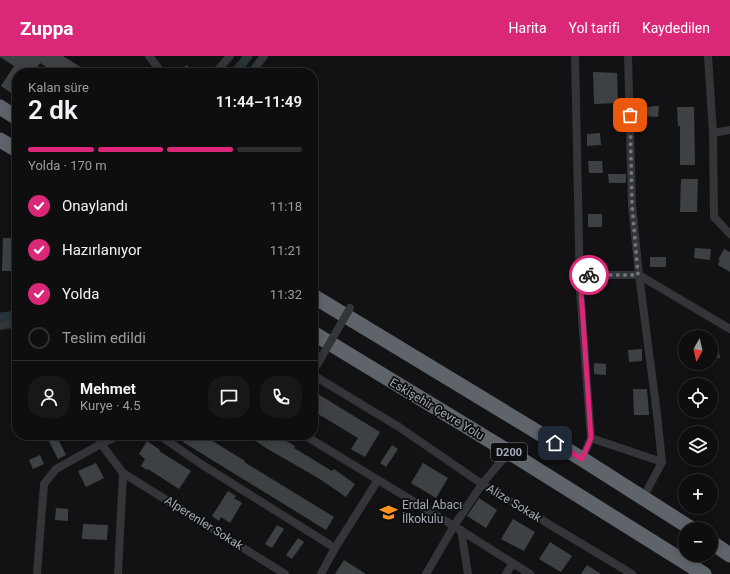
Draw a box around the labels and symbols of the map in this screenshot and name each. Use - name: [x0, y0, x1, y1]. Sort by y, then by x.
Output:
- pin: [613, 98, 647, 132]
- courier: [569, 255, 609, 295]
- north arrow: [678, 330, 718, 370]
- street label: Eskişehir Çevre Yolu: [387, 375, 487, 443]
- pin: [538, 426, 572, 460]
- road number: D200: [491, 443, 527, 461]
- street label: Alize Sokak: [484, 481, 545, 525]
- street label: Alperenler Sokak: [162, 493, 247, 553]
- place label: Erdal Abacı İlkokulu: [402, 498, 462, 526]
- school or university icon: Erdal Abacı İlkokulu: [379, 502, 399, 522]

